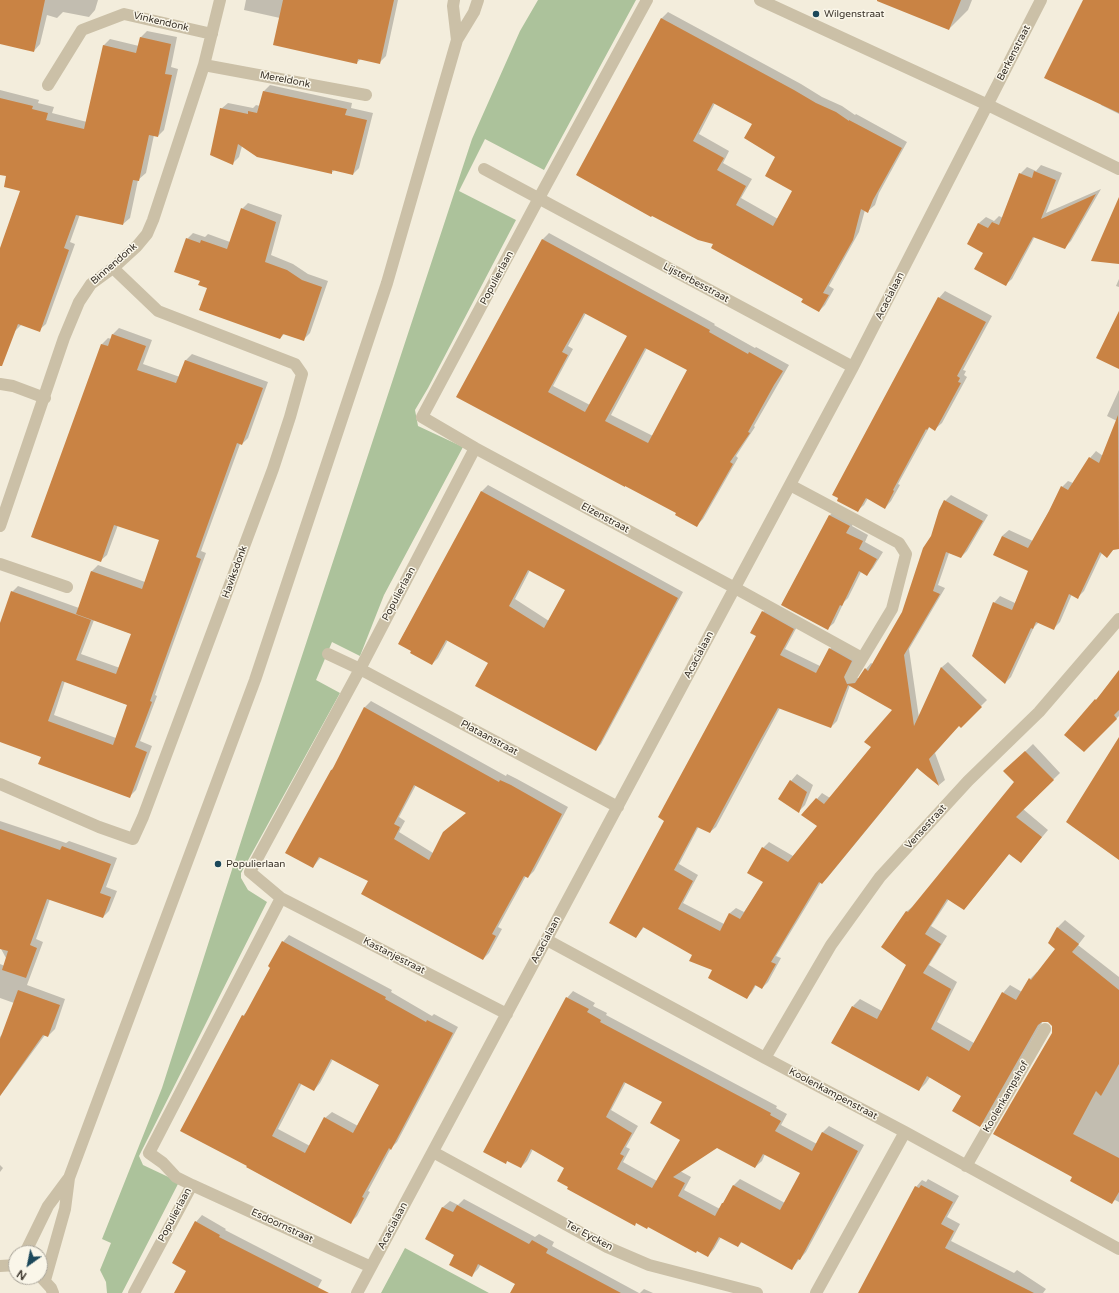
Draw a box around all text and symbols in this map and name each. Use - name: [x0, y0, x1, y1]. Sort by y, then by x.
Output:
- place label: Wilgenstraat: [824, 8, 884, 20]
- marker: Wilgenstraat: [811, 9, 821, 19]
- street label: Vinkendonk: [132, 10, 190, 34]
- street label: Berkenstraat: [995, 23, 1033, 83]
- street label: Mereldonk: [259, 69, 311, 91]
- street label: Binnendonk: [88, 241, 140, 287]
- street label: Populierlaan: [478, 249, 516, 307]
- street label: Lijsterbesstraat: [661, 261, 731, 305]
- street label: Acacialaan: [873, 270, 907, 322]
- street label: Elzenstraat: [579, 500, 631, 536]
- street label: Haviksdonk: [220, 544, 250, 600]
- street label: Populierlaan: [380, 565, 418, 623]
- street label: Acacialaan: [682, 629, 716, 681]
- street label: Plataanstraat: [458, 718, 520, 758]
- street label: Vensestraat: [903, 802, 949, 852]
- place label: Populierlaan: [226, 858, 285, 870]
- marker: Populierlaan: [213, 859, 223, 869]
- street label: Acacialaan: [529, 914, 563, 966]
- street label: Kastanjestraat: [361, 935, 427, 977]
- street label: Koolenkampshof: [981, 1059, 1031, 1135]
- street label: Koolenkampenstraat: [787, 1066, 879, 1122]
- street label: Populierlaan: [156, 1186, 194, 1244]
- street label: Acacialaan: [376, 1200, 410, 1252]
- street label: Esdoornstraat: [249, 1206, 315, 1246]
- street label: Ter Eycken: [563, 1219, 615, 1253]
- north arrow: [8, 1245, 48, 1285]
- text: N: [14, 1267, 29, 1283]

